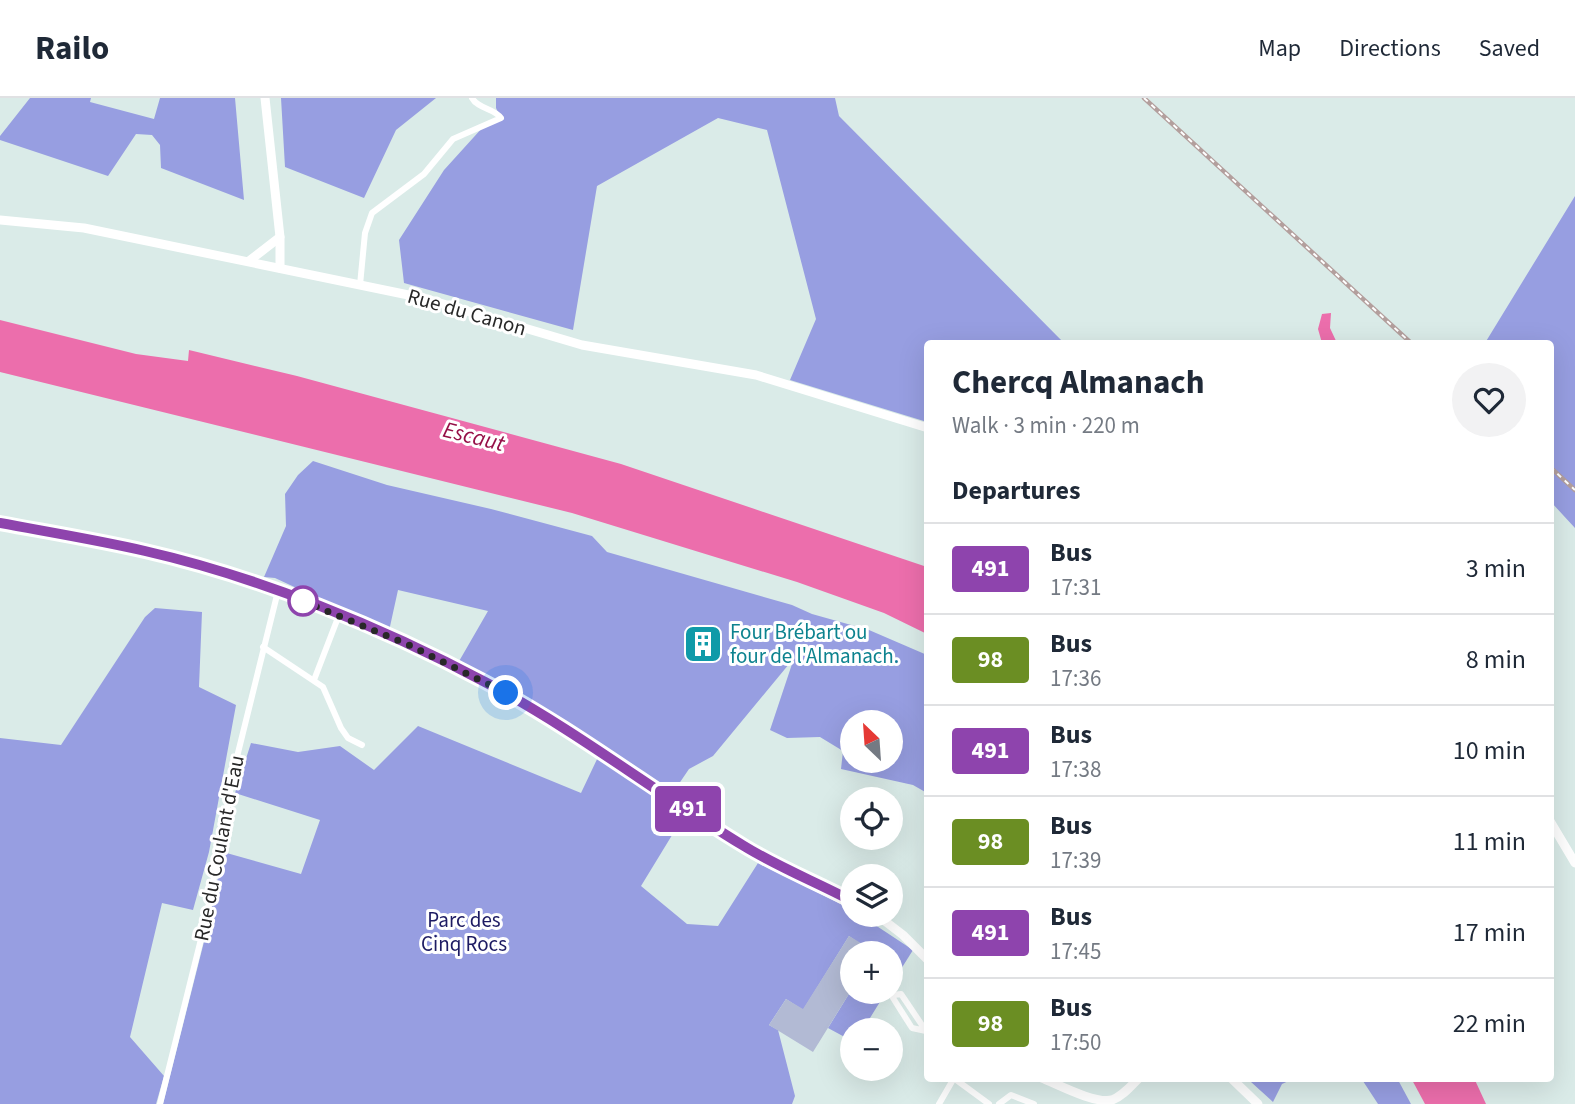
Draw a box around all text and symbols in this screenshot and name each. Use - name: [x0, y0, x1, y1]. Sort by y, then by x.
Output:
- text: Railo: [35, 25, 109, 72]
- text: Map: [1258, 31, 1301, 66]
- text: Directions: [1339, 31, 1441, 66]
- text: Saved: [1479, 31, 1540, 66]
- street label: Rue du Canon: [404, 281, 530, 343]
- text: Chercq Almanach: [952, 359, 1205, 406]
- button: heart: [1452, 363, 1526, 437]
- text: Walk · 3 min · 220 m: [952, 409, 1140, 442]
- water label: Escaut: [440, 413, 509, 460]
- text: Departures: [952, 472, 1080, 509]
- text: Bus: [1050, 534, 1092, 571]
- text: 3 min: [1466, 550, 1526, 587]
- text: 491: [971, 551, 1010, 586]
- text: 17:31: [1050, 571, 1101, 604]
- unlabelled marker: [288, 586, 318, 616]
- place label: Four Brébart ou four de l'Almanach.: [730, 617, 899, 671]
- building icon: Four Brébart ou four de l'Almanach.: [682, 623, 724, 665]
- text: Bus: [1050, 625, 1092, 662]
- text: 8 min: [1466, 641, 1526, 678]
- text: 98: [978, 642, 1003, 677]
- text: 17:36: [1050, 662, 1101, 695]
- your location: [488, 675, 523, 710]
- north arrow: [840, 710, 903, 774]
- map controls: [840, 710, 903, 1081]
- text: Bus: [1050, 716, 1092, 753]
- text: 10 min: [1453, 732, 1526, 769]
- text: 491: [971, 733, 1010, 768]
- street label: Rue du Coulant d'Eau: [186, 752, 252, 944]
- text: 17:38: [1050, 753, 1101, 786]
- line badge: 491: [648, 786, 728, 832]
- button: locate: [840, 787, 903, 850]
- text: 491: [669, 791, 707, 826]
- text: Bus: [1050, 807, 1092, 844]
- text: 11 min: [1453, 823, 1526, 860]
- text: 98: [978, 824, 1003, 859]
- text: 17:39: [1050, 844, 1101, 877]
- button: layers: [840, 864, 903, 927]
- text: Bus: [1050, 898, 1092, 935]
- park label: Parc des Cinq Rocs: [421, 905, 507, 959]
- text: 17 min: [1453, 914, 1526, 951]
- text: 491: [971, 915, 1010, 950]
- text: 17:45: [1050, 935, 1101, 968]
- button: +: [840, 941, 903, 1004]
- text: Bus: [1050, 989, 1092, 1026]
- text: 22 min: [1453, 1005, 1526, 1042]
- text: 98: [978, 1006, 1003, 1041]
- button: −: [840, 1018, 903, 1081]
- text: 17:50: [1050, 1026, 1101, 1059]

